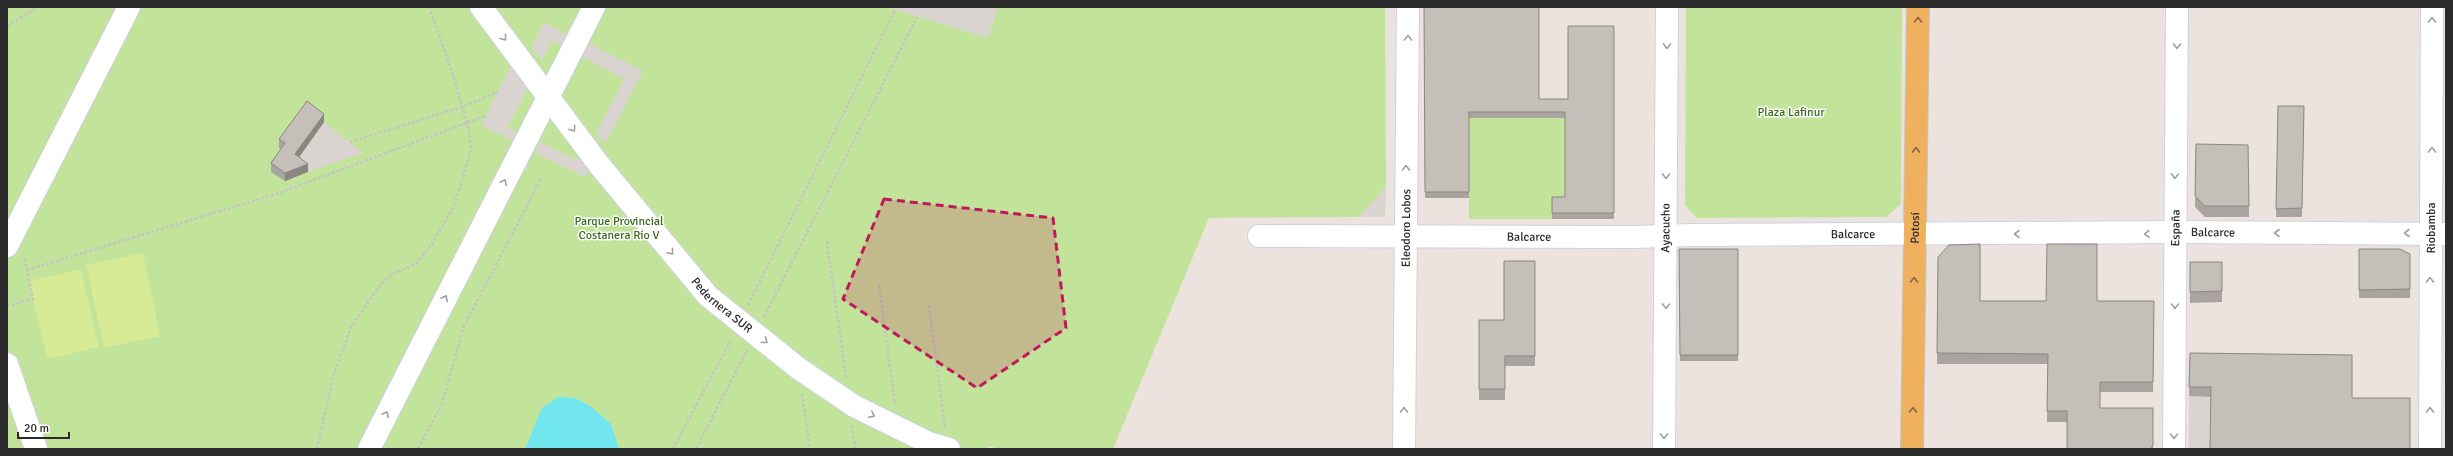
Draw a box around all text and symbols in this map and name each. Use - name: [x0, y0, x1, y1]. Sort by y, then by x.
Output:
- one-way arrow: [1914, 17, 1922, 23]
- one-way arrow: [2428, 17, 2436, 23]
- one-way arrow: [500, 34, 507, 41]
- one-way arrow: [1404, 35, 1412, 41]
- one-way arrow: [1663, 43, 1671, 49]
- one-way arrow: [2173, 43, 2181, 49]
- park label: Plaza Lafinur: [1757, 105, 1825, 120]
- one-way arrow: [568, 124, 575, 131]
- one-way arrow: [1912, 147, 1921, 153]
- one-way arrow: [2428, 147, 2436, 153]
- one-way arrow: [1402, 165, 1410, 171]
- one-way arrow: [1662, 173, 1670, 179]
- one-way arrow: [2171, 173, 2179, 179]
- one-way arrow: [499, 179, 506, 186]
- street label: Eleodoro Lobos: [1399, 189, 1414, 267]
- street label: Riobamba: [2424, 202, 2439, 254]
- street label: Ayacucho: [1658, 203, 1674, 253]
- street label: España: [2168, 209, 2184, 247]
- street label: Potosí: [1908, 211, 1923, 244]
- park label: Parque Provincial Costanera Río V: [574, 214, 664, 243]
- street label: Balcarce: [2191, 225, 2235, 240]
- street label: Balcarce: [1831, 227, 1875, 242]
- one-way arrow: [2144, 229, 2150, 238]
- one-way arrow: [2274, 229, 2280, 237]
- one-way arrow: [2404, 229, 2410, 237]
- street label: Balcarce: [1507, 230, 1551, 245]
- one-way arrow: [2014, 230, 2020, 238]
- one-way arrow: [667, 248, 674, 255]
- street label: Pedernera SUR: [688, 275, 755, 336]
- one-way arrow: [1910, 277, 1918, 283]
- one-way arrow: [2426, 277, 2434, 283]
- one-way arrow: [440, 295, 447, 302]
- one-way arrow: [1662, 303, 1670, 309]
- one-way arrow: [2171, 303, 2179, 309]
- one-way arrow: [760, 337, 767, 344]
- one-way arrow: [1400, 407, 1408, 413]
- one-way arrow: [1909, 407, 1917, 413]
- one-way arrow: [2426, 407, 2434, 413]
- one-way arrow: [868, 410, 875, 418]
- one-way arrow: [381, 411, 389, 418]
- scale bar: [18, 414, 69, 440]
- text: 20 m: [24, 421, 49, 436]
- one-way arrow: [1660, 433, 1668, 439]
- one-way arrow: [2170, 433, 2178, 439]

